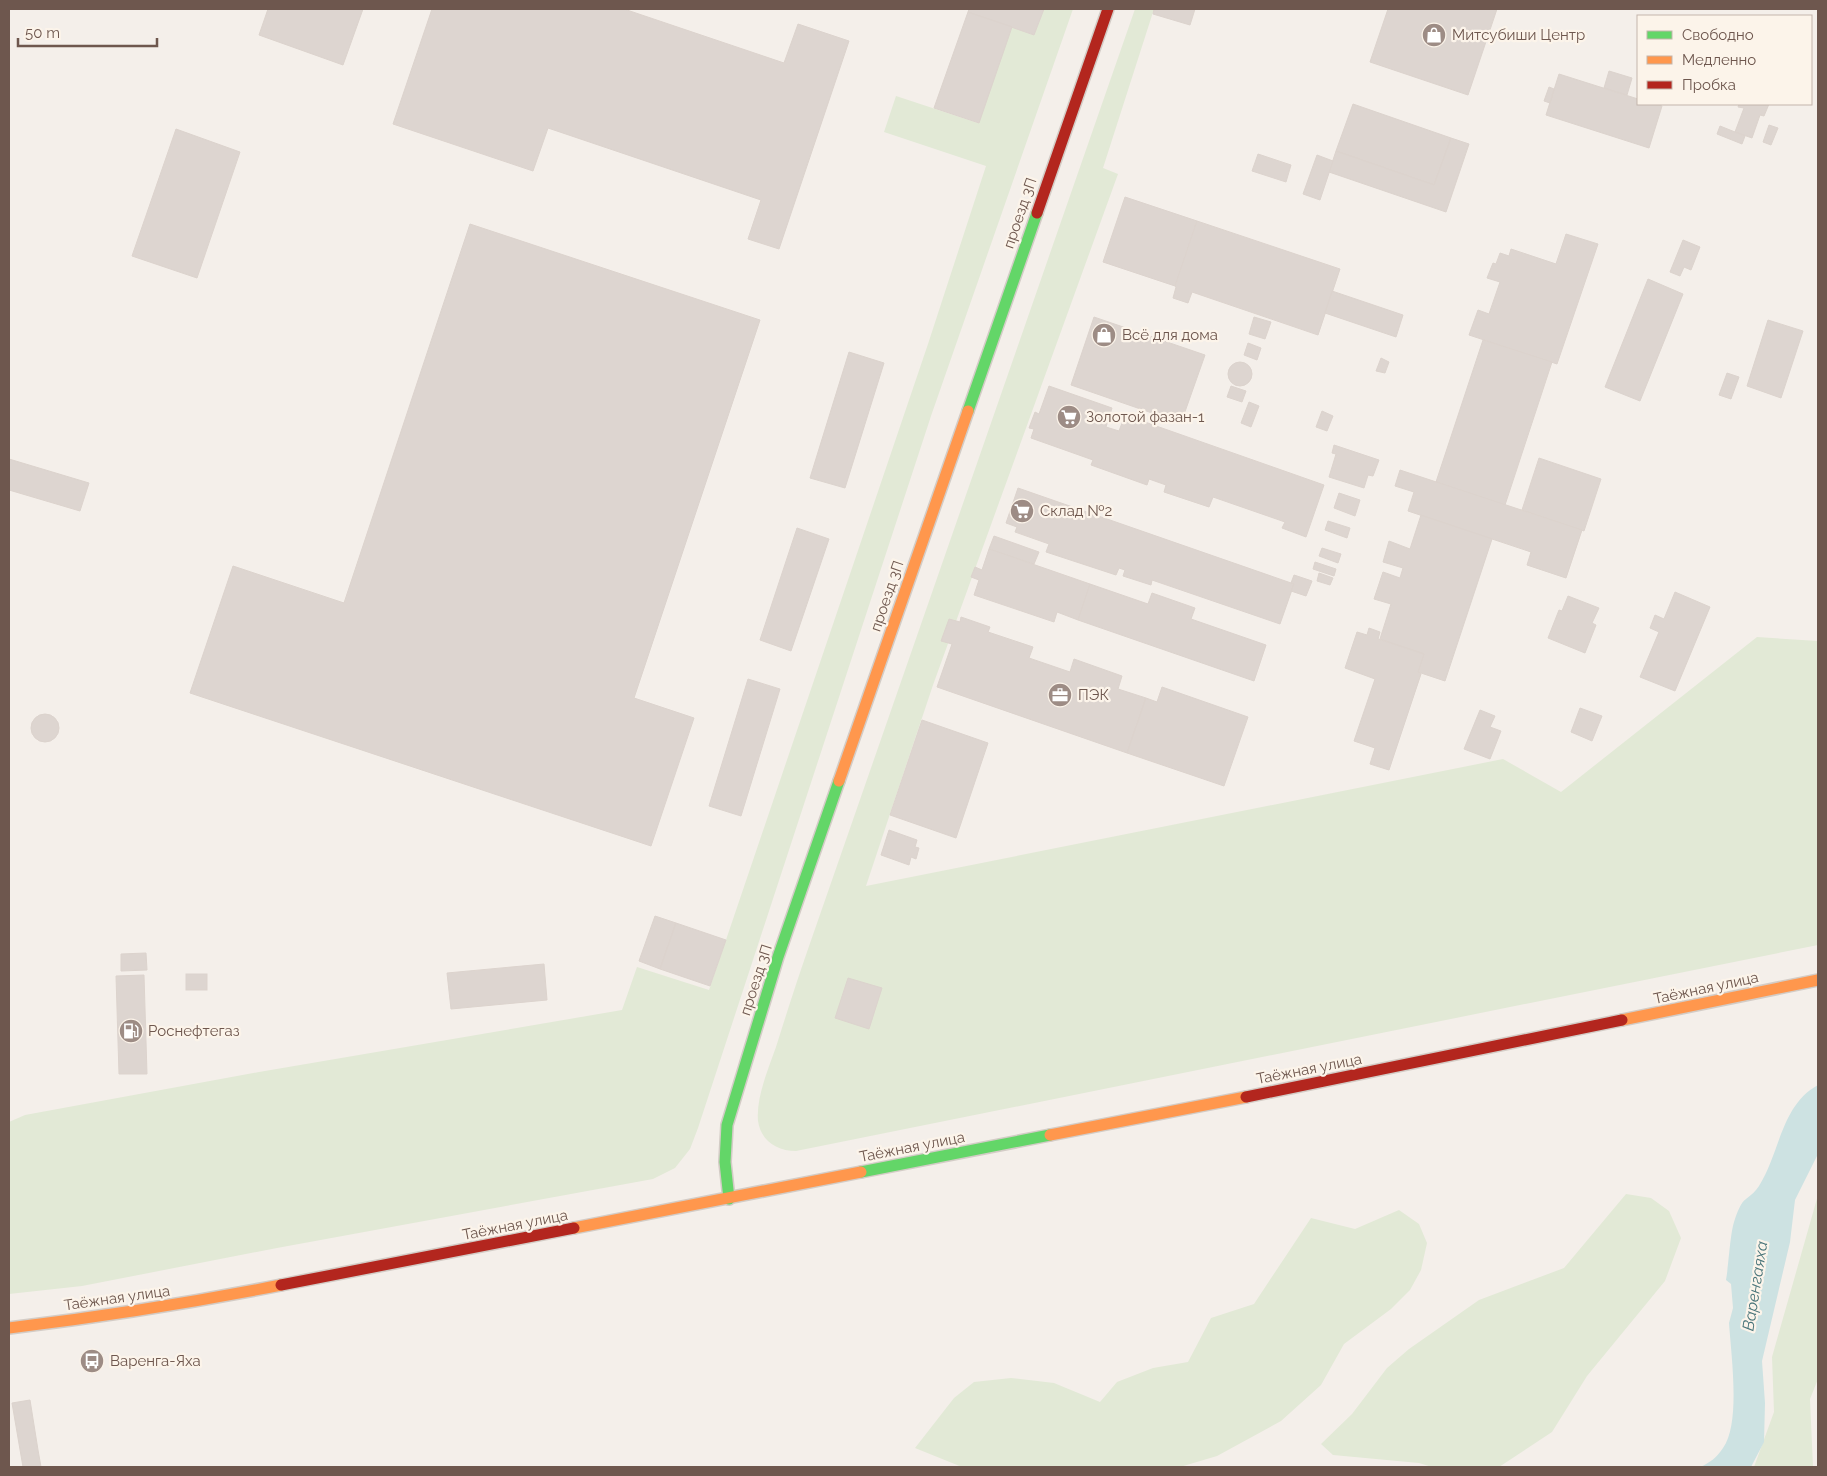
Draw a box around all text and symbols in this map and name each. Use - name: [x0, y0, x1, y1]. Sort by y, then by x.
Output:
- scale bar: [18, 15, 156, 47]
- legend: [1637, 15, 1812, 105]
- shop icon: Митсубиши Центр: [1421, 22, 1447, 48]
- text: 50 m: [25, 24, 60, 42]
- place label: Митсубиши Центр: [1452, 26, 1585, 44]
- text: Свободно: [1682, 26, 1754, 44]
- text: Медленно: [1682, 51, 1756, 69]
- text: Пробка: [1682, 76, 1736, 94]
- street label: проезд 3П: [1000, 175, 1040, 251]
- shop icon: Всё для дома: [1091, 322, 1117, 348]
- place label: Всё для дома: [1122, 326, 1218, 344]
- supermarket icon: Золотой фазан-1: [1056, 404, 1082, 430]
- place label: Золотой фазан-1: [1086, 408, 1205, 426]
- supermarket icon: Склад №2: [1009, 498, 1035, 524]
- place label: Склад №2: [1040, 502, 1112, 520]
- street label: проезд 3П: [867, 558, 907, 634]
- office icon: ПЭК: [1047, 682, 1073, 708]
- place label: ПЭК: [1078, 686, 1109, 704]
- street label: проезд 3П: [736, 942, 776, 1018]
- street label: Таёжная улица: [1652, 968, 1760, 1008]
- fuel station icon: Роснефтегаз: [118, 1018, 144, 1044]
- place label: Роснефтегаз: [148, 1022, 240, 1040]
- street label: Таёжная улица: [1255, 1050, 1363, 1088]
- street label: Таёжная улица: [858, 1128, 966, 1166]
- street label: Таёжная улица: [461, 1206, 569, 1244]
- water label: Варенгаяха: [1739, 1239, 1772, 1332]
- street label: Таёжная улица: [63, 1282, 171, 1314]
- bus stop icon: Варенга-Яха: [79, 1348, 105, 1374]
- place label: Варенга-Яха: [110, 1352, 201, 1370]

